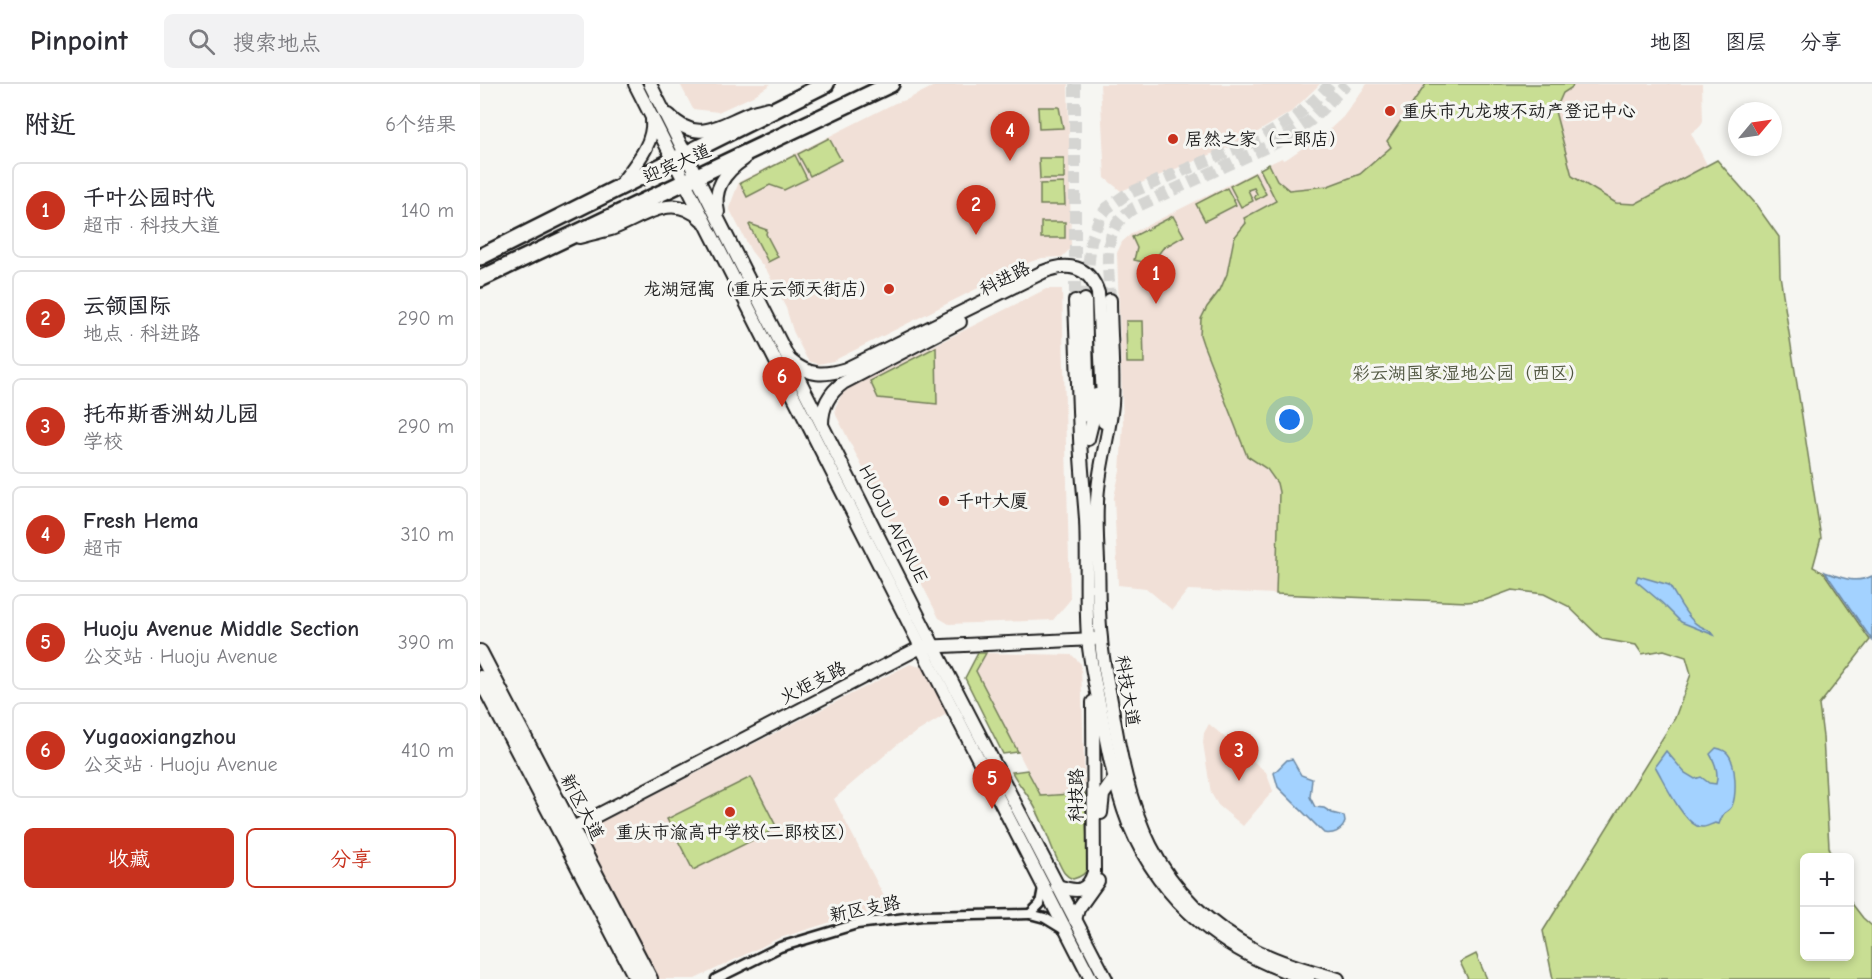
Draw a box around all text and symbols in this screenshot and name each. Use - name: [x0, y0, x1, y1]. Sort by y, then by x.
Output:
- search box: [164, 14, 584, 68]
- text: Pinpoint: [30, 25, 128, 57]
- icon: search: [185, 25, 218, 58]
- text: 搜索地点: [233, 30, 321, 56]
- text: 地图: [1650, 30, 1692, 54]
- text: 图层: [1725, 30, 1767, 54]
- text: 分享: [1800, 30, 1842, 54]
- place label: 重庆市九龙坡不动产登记中心: [1402, 101, 1636, 122]
- north arrow: [1728, 102, 1782, 156]
- marker: 重庆市九龙坡不动产登记中心: [1383, 104, 1397, 118]
- text: 附近: [24, 110, 76, 140]
- pin: 4: [990, 112, 1030, 161]
- text: 6个结果: [385, 113, 456, 136]
- place label: 居然之家（二郎店）: [1185, 129, 1347, 150]
- marker: 居然之家（二郎店）: [1166, 132, 1180, 146]
- street label: 迎宾大道: [640, 140, 714, 188]
- text: 千叶公园时代: [83, 185, 215, 211]
- pin: 2: [956, 186, 996, 235]
- text: 1: [42, 199, 49, 222]
- text: 140 m: [401, 199, 454, 222]
- text: 超市 · 科技大道: [83, 214, 220, 237]
- pin: 1: [1136, 254, 1176, 304]
- street label: 科进路: [976, 257, 1034, 301]
- place label: 龙湖冠寓（重庆云领天街店）: [643, 279, 877, 300]
- marker: 龙湖冠寓（重庆云领天街店）: [882, 282, 896, 296]
- text: 云领国际: [83, 293, 171, 319]
- text: 2: [41, 307, 50, 330]
- text: 290 m: [398, 307, 454, 330]
- text: 地点 · 科进路: [83, 322, 200, 345]
- pin: 6: [762, 358, 802, 407]
- park label: 彩云湖国家湿地公园（西区）: [1352, 363, 1586, 384]
- text: 托布斯香洲幼儿园: [83, 401, 259, 427]
- your location: [1275, 405, 1304, 434]
- text: 3: [41, 415, 50, 438]
- text: 290 m: [398, 415, 454, 438]
- text: 学校: [83, 430, 123, 453]
- street label: HUOJU AVENUE: [854, 462, 932, 586]
- place label: 千叶大厦: [956, 491, 1028, 512]
- marker: 千叶大厦: [937, 494, 951, 508]
- text: Fresh Hema: [83, 508, 199, 534]
- text: 4: [41, 523, 50, 546]
- text: 310 m: [401, 523, 454, 546]
- text: 超市: [83, 537, 123, 560]
- text: Huoju Avenue Middle Section: [83, 616, 359, 642]
- text: 5: [40, 631, 51, 654]
- text: 390 m: [398, 631, 454, 654]
- text: 公交站 · Huoju Avenue: [83, 645, 278, 668]
- street label: 科技大道: [1111, 654, 1143, 728]
- street label: 火炬支路: [776, 657, 850, 709]
- text: Yugaoxiangzhou: [83, 724, 236, 750]
- pin: 3: [1220, 732, 1258, 781]
- text: 6: [40, 739, 51, 762]
- text: 410 m: [401, 739, 454, 762]
- text: 公交站 · Huoju Avenue: [83, 753, 278, 776]
- pin: 5: [972, 760, 1012, 809]
- street label: 科技路: [1066, 768, 1087, 822]
- street label: 新区大道: [556, 770, 608, 844]
- marker: 重庆市渝高中学校(二郎校区): [723, 805, 737, 819]
- place label: 重庆市渝高中学校(二郎校区): [616, 822, 844, 843]
- button: 收藏: [24, 828, 234, 888]
- button: 分享: [246, 828, 456, 888]
- map controls: [1800, 853, 1854, 961]
- button: +: [1800, 853, 1854, 907]
- street label: 新区支路: [828, 892, 902, 926]
- button: −: [1800, 907, 1854, 961]

